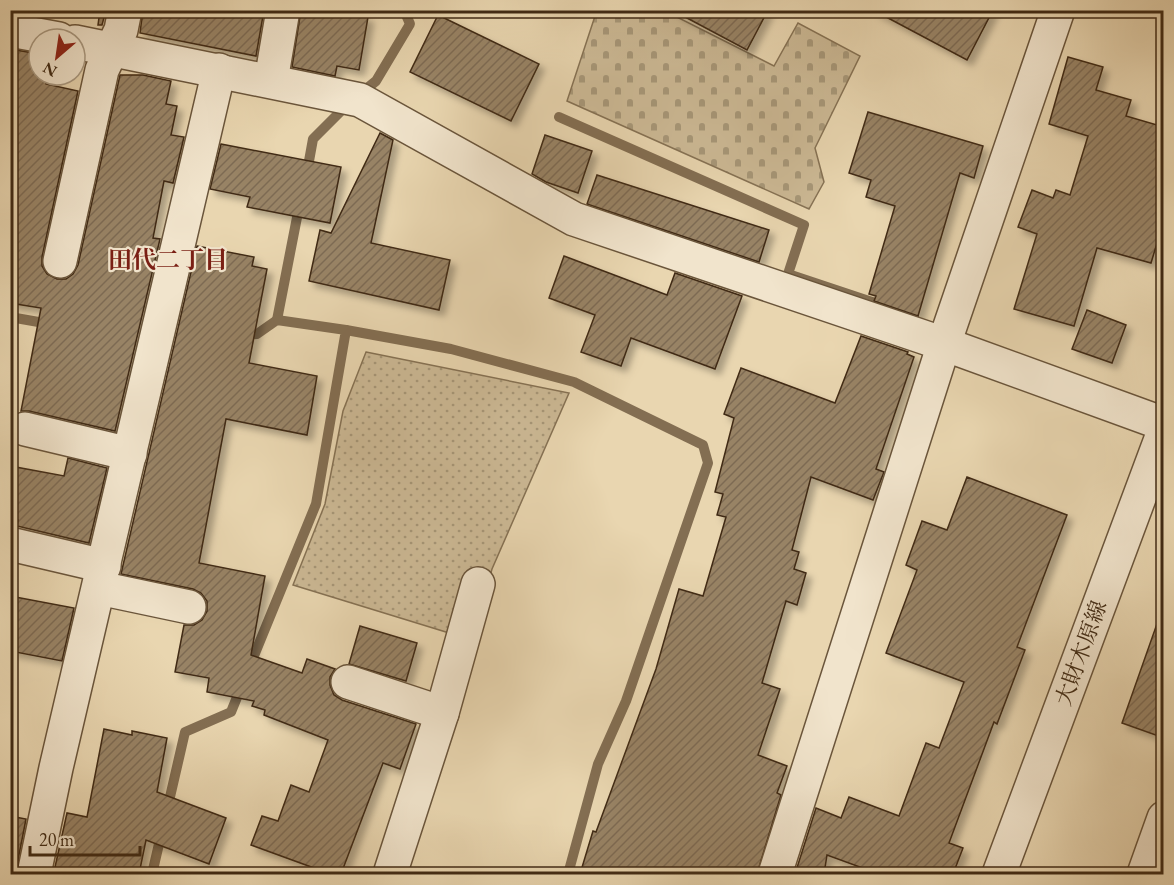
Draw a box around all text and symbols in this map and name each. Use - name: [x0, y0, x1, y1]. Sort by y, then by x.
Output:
- north arrow: [27, 27, 87, 87]
- text: N: [39, 57, 61, 82]
- district label: 田代二丁目: [108, 244, 228, 275]
- street label: 大財木原線: [1049, 596, 1113, 710]
- scale bar: [30, 819, 140, 857]
- text: 20 m: [39, 828, 74, 851]

